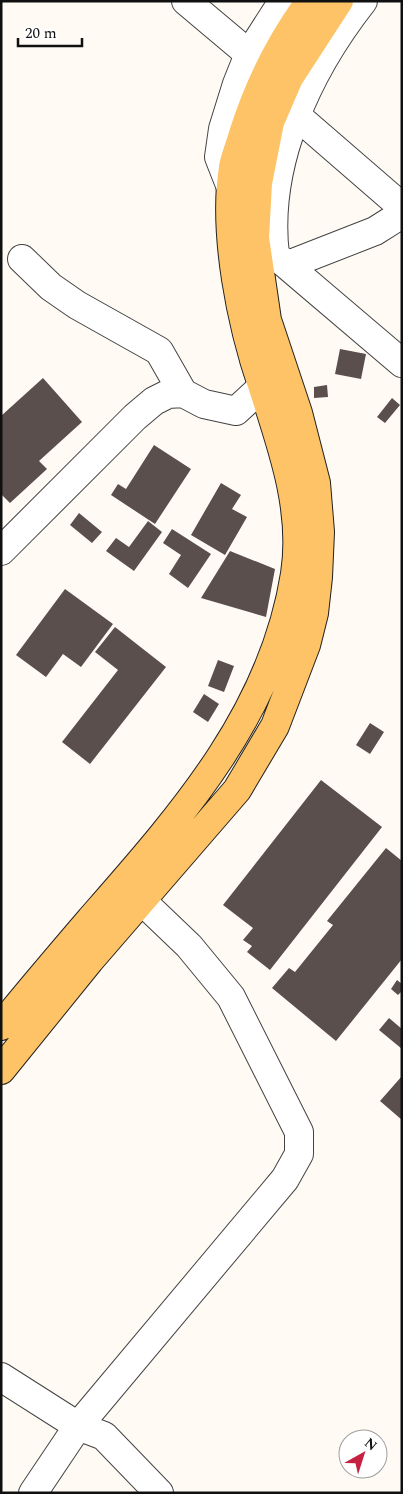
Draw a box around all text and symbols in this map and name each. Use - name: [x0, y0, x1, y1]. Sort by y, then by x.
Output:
- scale bar: [18, 15, 81, 47]
- text: 20 m: [25, 22, 57, 45]
- north arrow: [338, 1429, 388, 1479]
- text: N: [360, 1433, 382, 1456]

